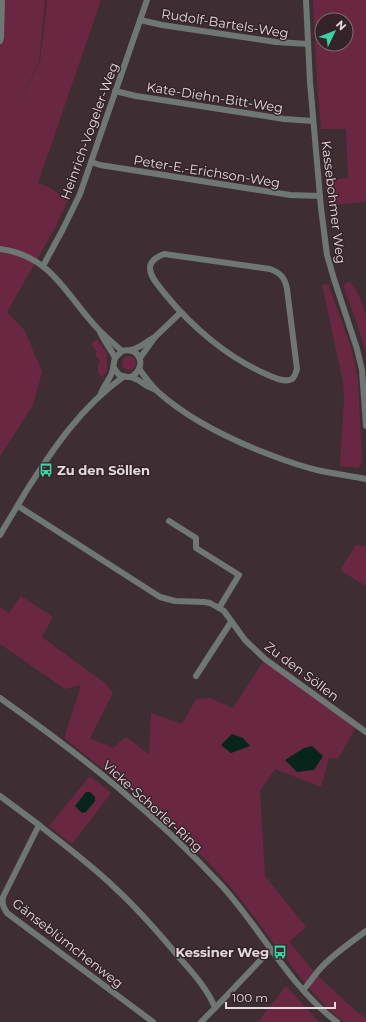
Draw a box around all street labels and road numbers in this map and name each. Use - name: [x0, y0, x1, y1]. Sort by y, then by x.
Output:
- street label: Rudolf-Bartels-Weg: [160, 5, 290, 41]
- street label: Heinrich-Vogeler-Weg: [57, 60, 121, 202]
- street label: Kate-Diehn-Bitt-Weg: [146, 78, 284, 116]
- street label: Kassebohmer Weg: [319, 140, 349, 264]
- street label: Peter-E.-Erichson-Weg: [133, 152, 281, 190]
- street label: Zu den Söllen: [262, 638, 342, 704]
- street label: Vicke-Schorler-Ring: [100, 757, 206, 855]
- street label: Gänseblümchenweg: [9, 895, 127, 991]

